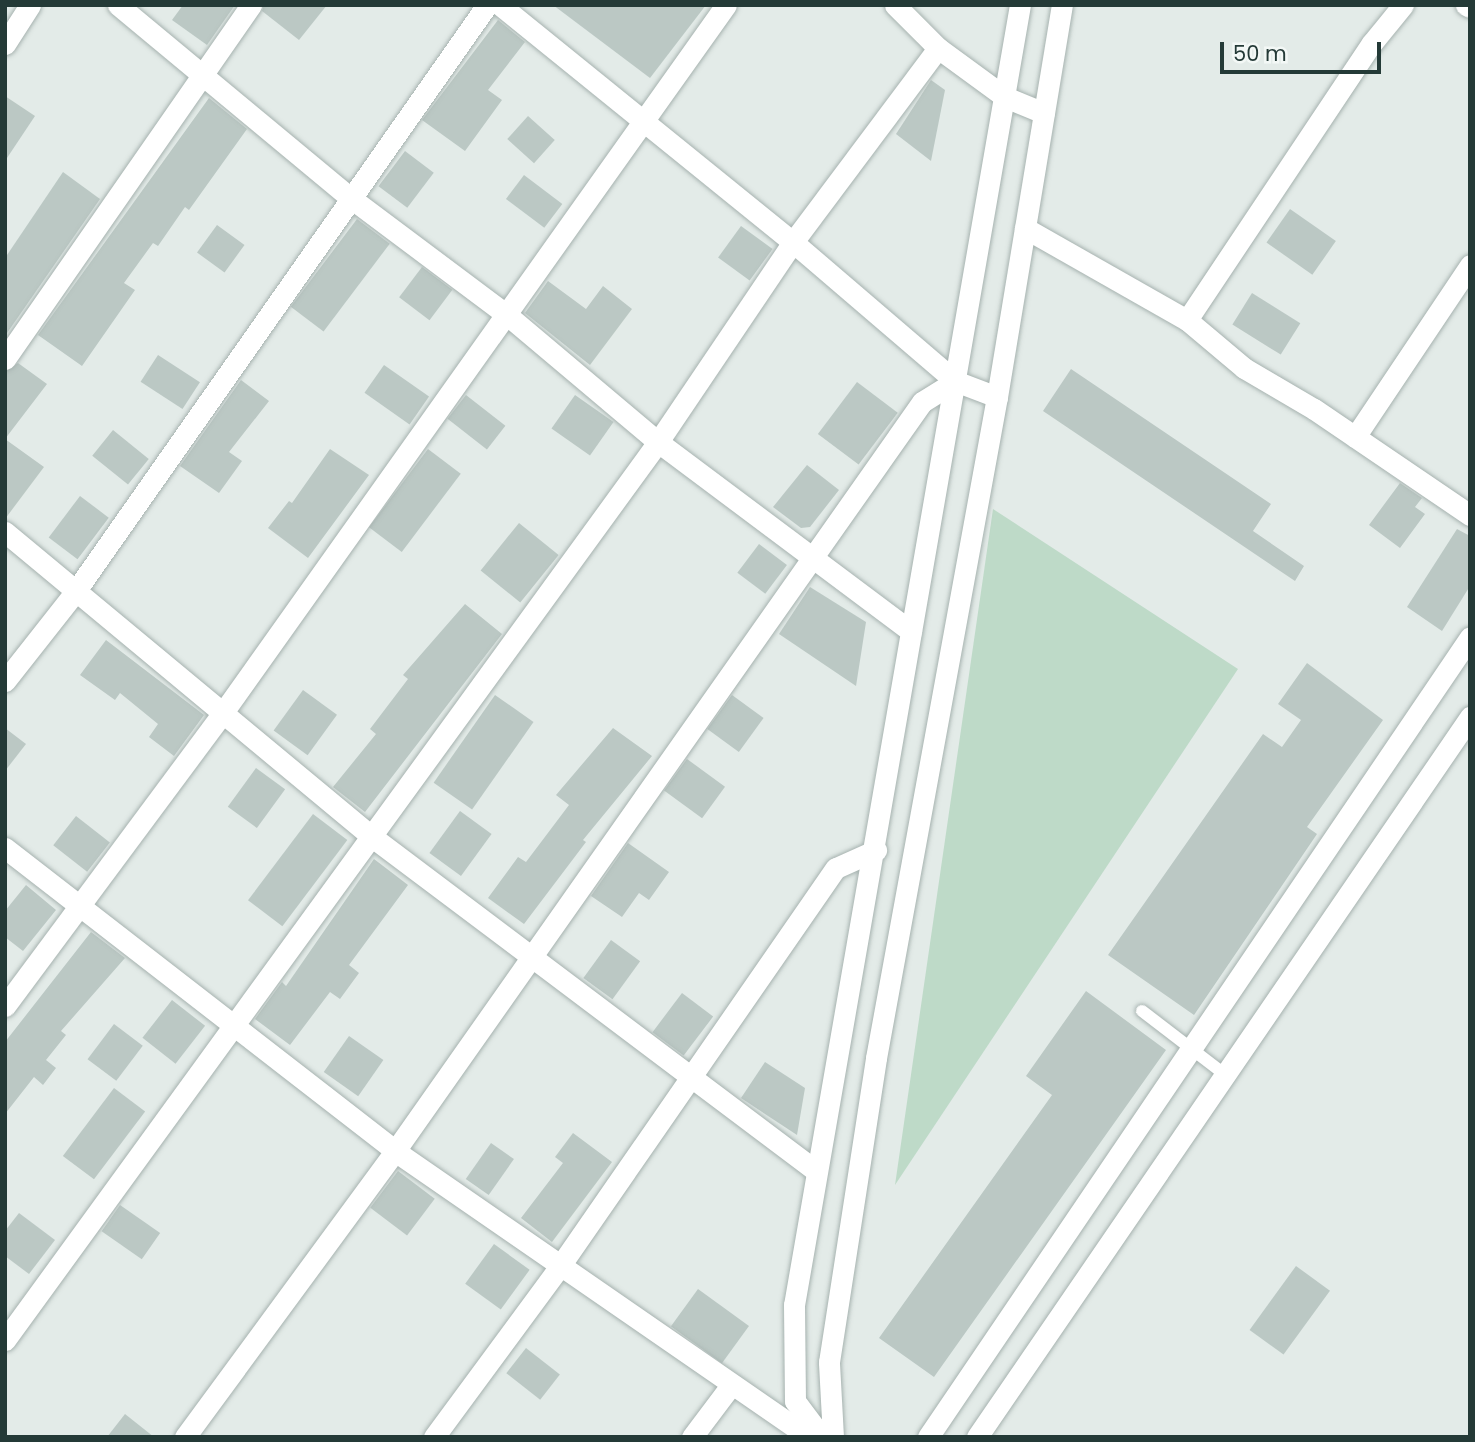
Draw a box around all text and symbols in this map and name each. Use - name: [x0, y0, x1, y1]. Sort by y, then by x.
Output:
- scale bar: [1223, 28, 1384, 72]
- text: 50 m: [1233, 39, 1287, 68]

